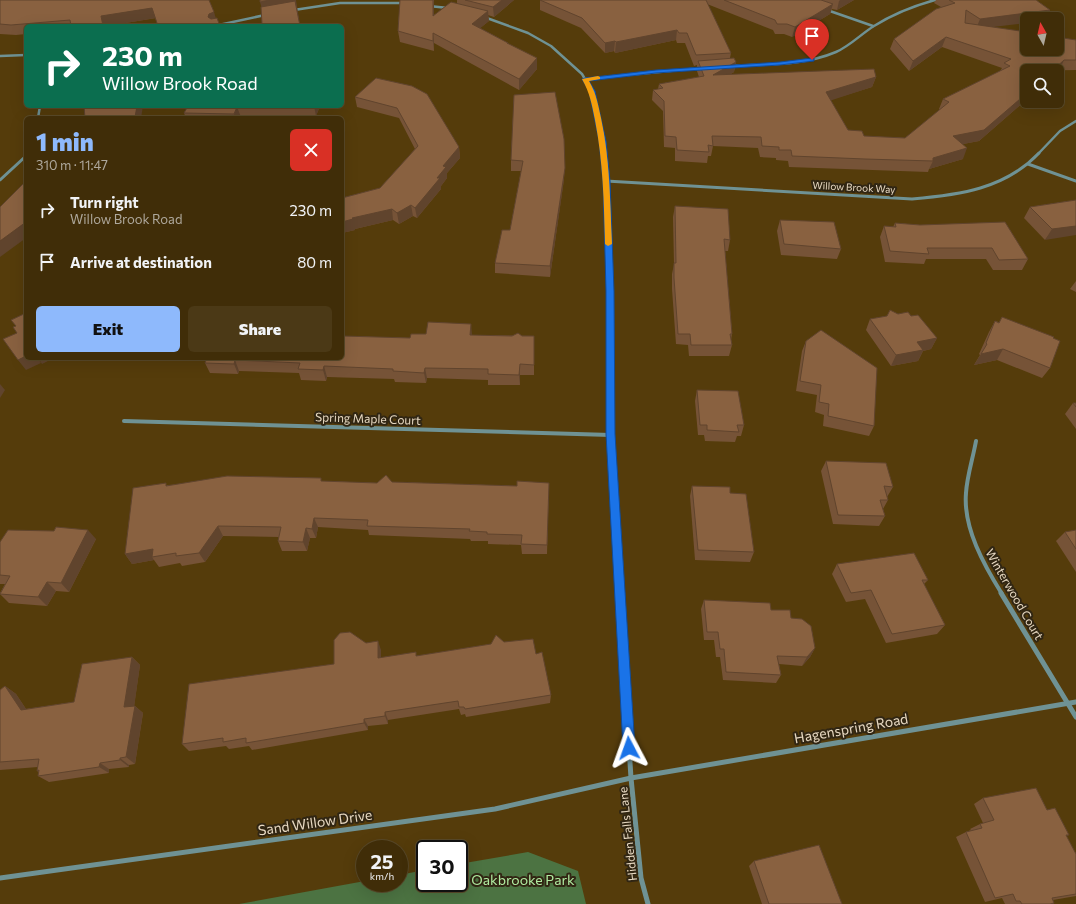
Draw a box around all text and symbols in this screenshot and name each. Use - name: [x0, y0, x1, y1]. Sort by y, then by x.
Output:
- north arrow: [1020, 12, 1064, 56]
- map controls: [1020, 12, 1064, 108]
- pin: [795, 19, 829, 60]
- icon: arrive: [801, 25, 823, 47]
- text: 230 m: [102, 38, 183, 72]
- icon: right: [36, 40, 88, 92]
- button: search: [1020, 64, 1064, 108]
- text: Willow Brook Road: [102, 72, 258, 94]
- text: 1 min: [36, 127, 94, 156]
- button: close: [290, 129, 332, 171]
- text: 310 m · 11:47: [36, 157, 108, 173]
- street label: Willow Brook Way: [812, 179, 896, 195]
- text: Turn right: [70, 193, 139, 211]
- icon: right: [36, 199, 58, 221]
- text: 230 m: [289, 201, 332, 219]
- text: Willow Brook Road: [70, 211, 182, 227]
- icon: arrive: [36, 251, 58, 273]
- text: Arrive at destination: [70, 253, 212, 271]
- text: 80 m: [297, 253, 332, 271]
- button: Exit: [36, 306, 180, 352]
- button: Share: [188, 306, 332, 352]
- street label: Spring Maple Court: [315, 409, 421, 427]
- street label: Winterwood Court: [983, 546, 1047, 642]
- street label: Hagenspring Road: [793, 710, 909, 746]
- position arrow: [608, 727, 650, 769]
- street label: Hidden Falls Lane: [615, 786, 639, 882]
- street label: Sand Willow Drive: [257, 806, 373, 838]
- speed limit sign: 30: [416, 840, 468, 892]
- text: 25: [370, 849, 394, 873]
- text: km/h: [370, 870, 394, 882]
- park label: Oakbrooke Park: [471, 871, 575, 888]

